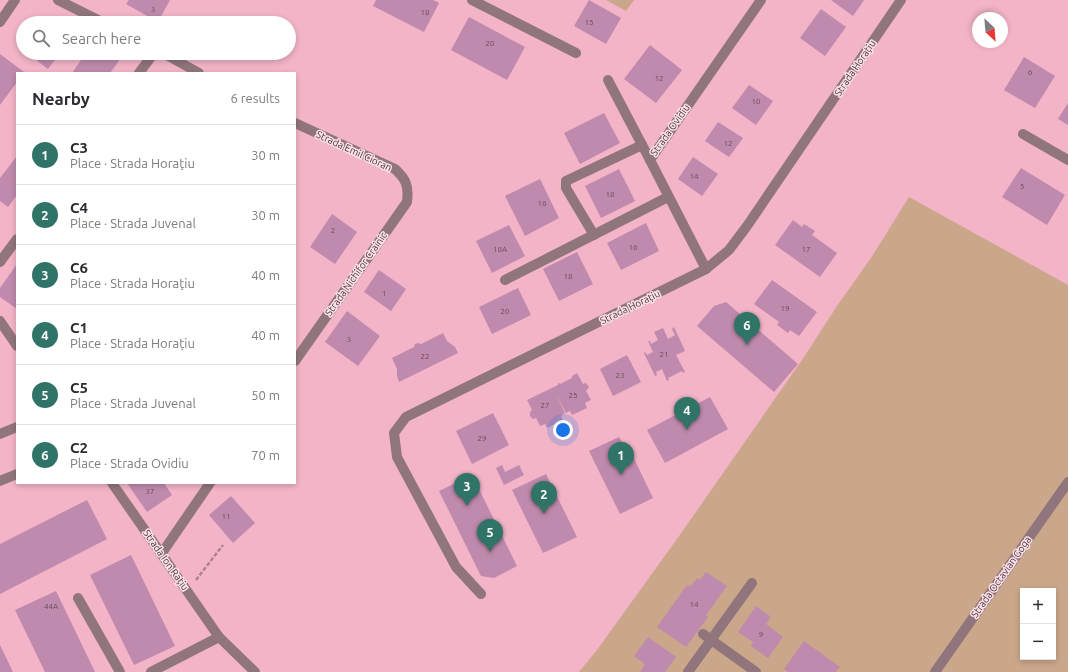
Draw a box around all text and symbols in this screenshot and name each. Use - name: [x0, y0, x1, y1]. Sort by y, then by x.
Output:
- house number: 3: [151, 5, 155, 14]
- house number: 18: [420, 8, 430, 17]
- north arrow: [972, 12, 1008, 48]
- search box: [16, 16, 296, 60]
- house number: 15: [584, 18, 594, 27]
- icon: search: [30, 27, 52, 49]
- text: Search here: [62, 30, 141, 47]
- street label: Strada Horațiu: [832, 38, 878, 98]
- house number: 20: [485, 39, 495, 48]
- house number: 6: [1028, 68, 1033, 77]
- house number: 12: [654, 74, 664, 83]
- text: Nearby: [32, 89, 90, 108]
- text: 6 results: [230, 91, 280, 105]
- house number: 10: [751, 97, 761, 106]
- street label: Strada Ovidiu: [648, 102, 692, 158]
- street label: Strada Emil Cioran: [315, 129, 393, 173]
- text: C3: [70, 139, 88, 156]
- house number: 12: [723, 139, 733, 148]
- text: 1: [41, 148, 49, 162]
- text: 30 m: [251, 148, 280, 162]
- text: Place · Strada Horațiu: [70, 156, 195, 170]
- house number: 14: [689, 172, 699, 181]
- house number: 5: [1020, 182, 1024, 191]
- house number: 18: [605, 190, 615, 199]
- text: C4: [70, 199, 88, 216]
- house number: 16: [537, 199, 547, 208]
- text: 2: [41, 208, 49, 222]
- text: 30 m: [251, 208, 280, 222]
- text: Place · Strada Juvenal: [70, 216, 196, 230]
- house number: 2: [331, 226, 335, 235]
- street label: Strada Nichifor Crainic: [323, 230, 389, 318]
- house number: 16: [628, 243, 638, 252]
- house number: 18A: [493, 245, 508, 254]
- house number: 17: [801, 245, 811, 254]
- text: C6: [70, 259, 88, 276]
- text: 3: [41, 268, 49, 282]
- text: 40 m: [251, 268, 280, 282]
- house number: 18: [563, 272, 573, 281]
- text: Place · Strada Horațiu: [70, 276, 195, 290]
- street label: Strada Horațiu: [598, 288, 662, 326]
- house number: 1: [382, 289, 386, 298]
- house number: 19: [780, 304, 790, 313]
- house number: 20: [500, 307, 510, 316]
- pin: 6: [734, 312, 760, 345]
- text: C1: [70, 319, 88, 336]
- text: 4: [41, 328, 49, 342]
- text: 40 m: [251, 328, 280, 342]
- house number: 3: [347, 335, 351, 344]
- text: Place · Strada Horațiu: [70, 336, 195, 350]
- house number: 21: [659, 350, 669, 359]
- house number: 22: [420, 352, 430, 361]
- house number: 23: [615, 371, 625, 380]
- text: C5: [70, 379, 88, 396]
- text: 5: [41, 388, 49, 402]
- text: 50 m: [251, 388, 280, 402]
- house number: 25: [568, 391, 578, 400]
- text: Place · Strada Juvenal: [70, 396, 196, 410]
- pin: 4: [674, 397, 700, 430]
- house number: 27: [540, 401, 550, 410]
- your location: [553, 420, 573, 440]
- house number: 29: [477, 434, 487, 443]
- text: C2: [70, 439, 88, 456]
- pin: 1: [608, 442, 634, 475]
- text: 6: [41, 448, 49, 462]
- text: 70 m: [251, 448, 280, 462]
- text: Place · Strada Ovidiu: [70, 456, 189, 470]
- pin: 3: [454, 473, 480, 506]
- pin: 2: [531, 481, 557, 514]
- house number: 37: [145, 487, 155, 496]
- house number: 11: [221, 512, 231, 521]
- pin: 5: [477, 519, 503, 552]
- street label: Strada Ion Rațiu: [141, 528, 191, 592]
- street label: Strada Octavian Goga: [969, 534, 1033, 620]
- map controls: [1020, 588, 1056, 660]
- button: +: [1020, 588, 1056, 624]
- house number: 14: [689, 600, 699, 609]
- house number: 44A: [44, 602, 59, 611]
- button: −: [1020, 624, 1056, 660]
- house number: 9: [759, 630, 763, 639]

